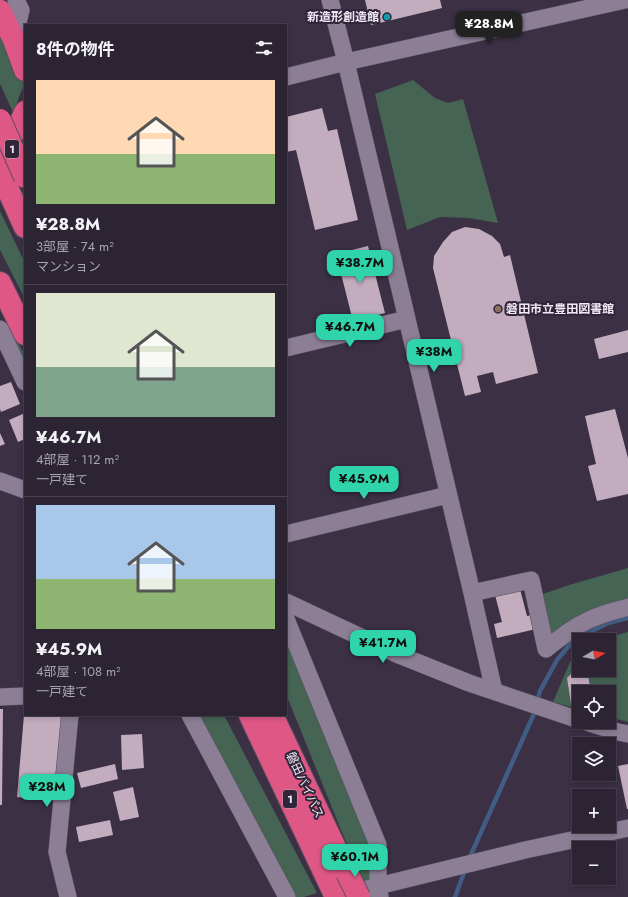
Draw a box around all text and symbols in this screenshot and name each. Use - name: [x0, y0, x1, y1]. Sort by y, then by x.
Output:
- place label: 新造形創造館: [307, 8, 379, 26]
- pin: ¥28.8M: [456, 11, 522, 45]
- marker: 新造形創造館: [382, 12, 392, 22]
- text: ¥28.8M: [464, 14, 514, 33]
- text: 8件の物件: [36, 37, 115, 61]
- icon: filters: [253, 37, 275, 59]
- icon: home: [120, 106, 192, 178]
- road number: 1: [5, 140, 19, 158]
- text: ¥28.8M: [36, 212, 100, 236]
- text: 3部屋 · 74 m²: [36, 237, 114, 256]
- pin: ¥38.7M: [327, 250, 393, 284]
- text: ¥38.7M: [336, 253, 384, 272]
- text: マンション: [36, 257, 101, 276]
- place label: 磐田市立豊田図書館: [506, 300, 614, 318]
- marker: 磐田市立豊田図書館: [493, 304, 503, 314]
- pin: ¥46.7M: [317, 314, 383, 348]
- text: ¥46.7M: [325, 317, 375, 336]
- icon: home: [120, 319, 192, 391]
- pin: ¥38M: [410, 339, 458, 373]
- text: ¥38M: [416, 342, 452, 361]
- text: ¥46.7M: [36, 425, 101, 449]
- text: 4部屋 · 112 m²: [36, 450, 119, 469]
- pin: ¥45.9M: [331, 466, 397, 500]
- text: ¥45.9M: [339, 469, 389, 488]
- text: 一戸建て: [36, 470, 88, 489]
- icon: home: [120, 531, 192, 603]
- pin: ¥41.7M: [350, 630, 416, 664]
- text: ¥41.7M: [359, 633, 407, 652]
- north arrow: [572, 633, 616, 677]
- map controls: [572, 633, 616, 885]
- text: ¥45.9M: [36, 637, 102, 661]
- text: 4部屋 · 108 m²: [36, 662, 121, 681]
- text: 一戸建て: [36, 682, 88, 701]
- button: locate: [572, 685, 616, 729]
- button: layers: [572, 737, 616, 781]
- street label: 磐田バイパス: [282, 749, 328, 821]
- pin: ¥28M: [23, 774, 71, 808]
- text: ¥28M: [29, 777, 65, 796]
- button: +: [572, 789, 616, 833]
- road number: 1: [283, 790, 297, 808]
- button: −: [572, 841, 616, 885]
- pin: ¥60.1M: [322, 844, 388, 878]
- text: ¥60.1M: [331, 847, 379, 866]

